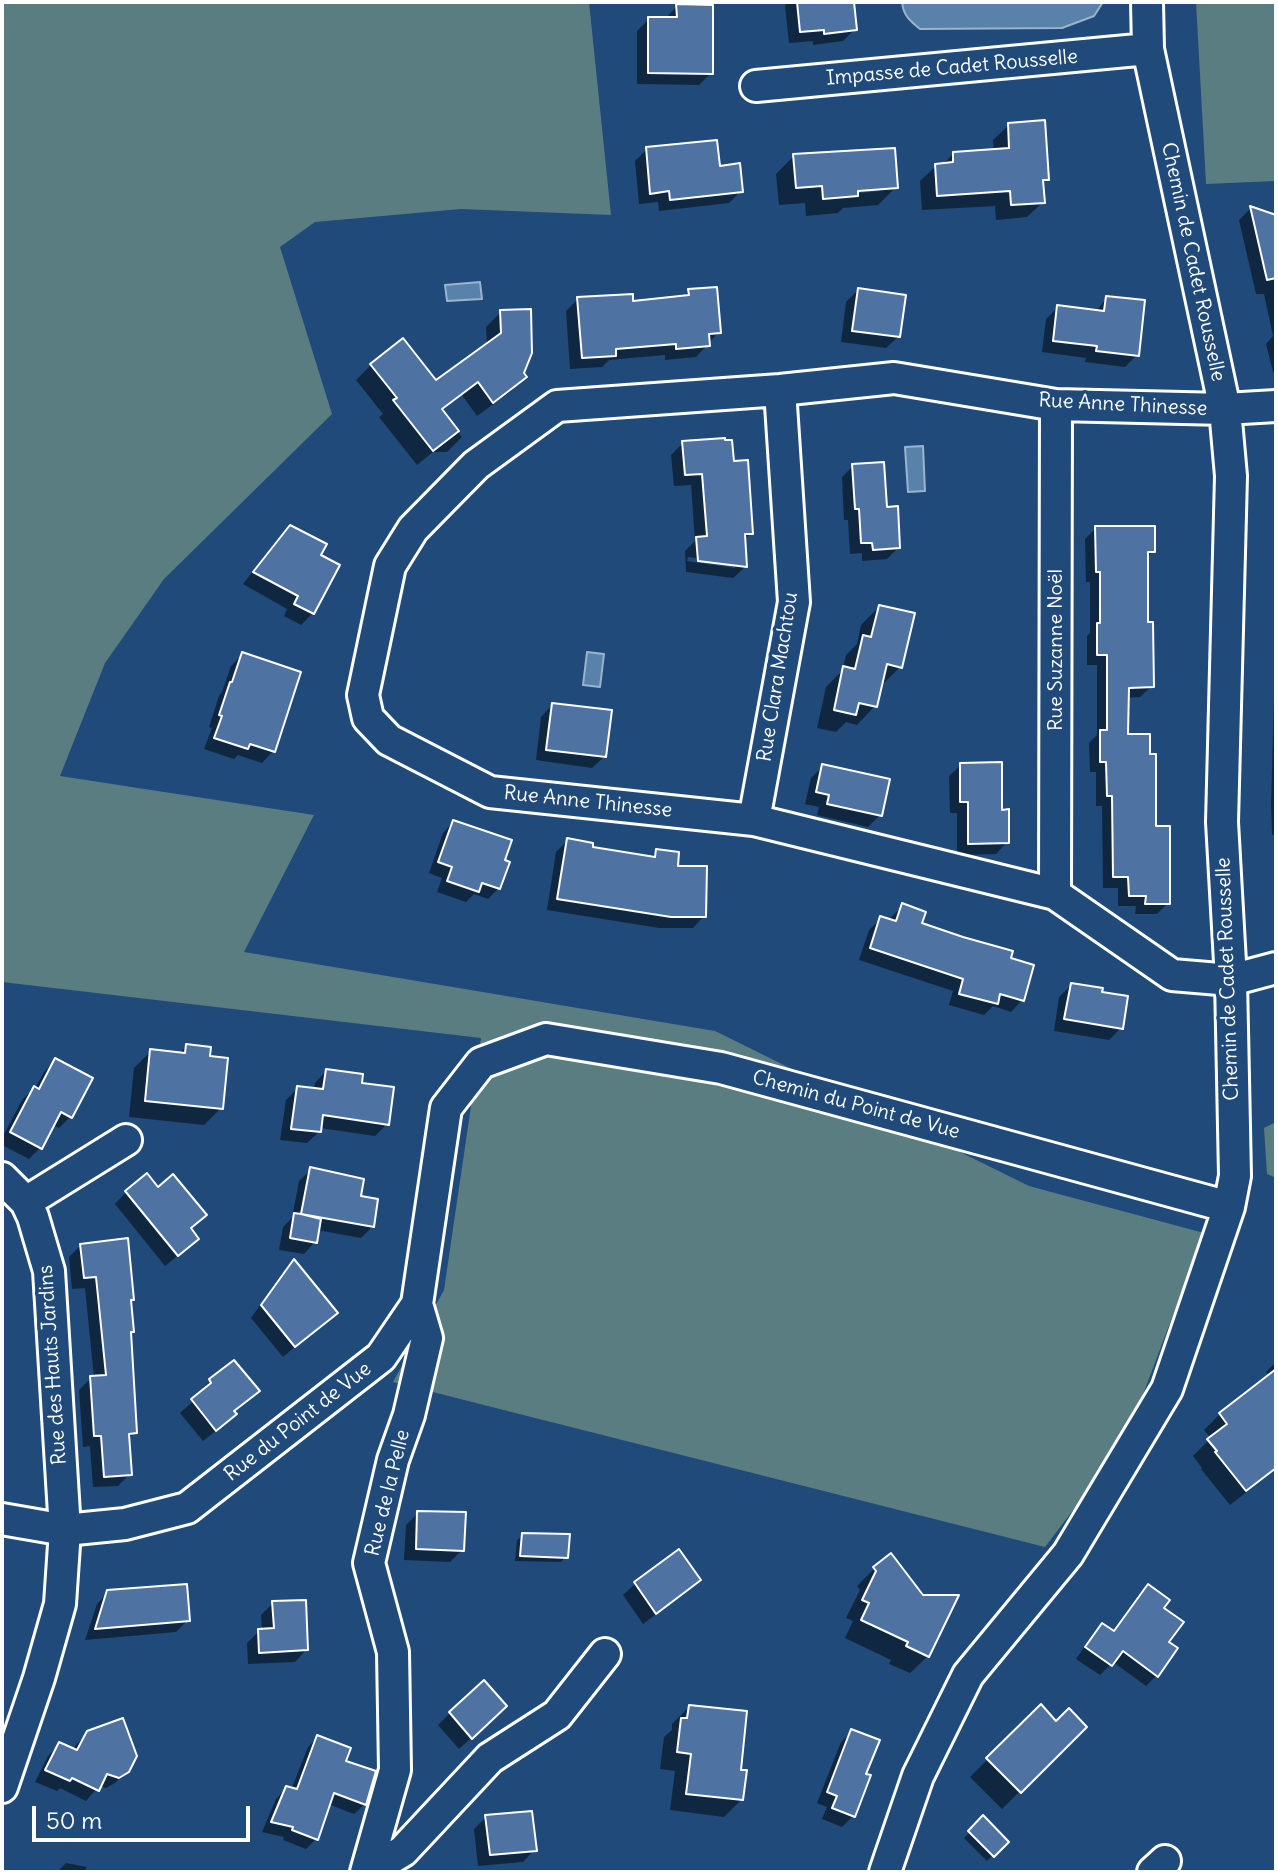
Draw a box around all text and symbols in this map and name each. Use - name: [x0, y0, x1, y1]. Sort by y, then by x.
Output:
- street label: Impasse de Cadet Rousselle: [825, 45, 1079, 91]
- street label: Chemin de Cadet Rousselle: [1156, 140, 1230, 384]
- street label: Rue Anne Thinesse: [1038, 389, 1208, 421]
- street label: Rue Suzanne Noël: [1044, 569, 1068, 731]
- street label: Rue Clara Machtou: [753, 590, 803, 764]
- street label: Rue Anne Thinesse: [503, 781, 673, 823]
- street label: Chemin de Cadet Rousselle: [1212, 857, 1244, 1101]
- street label: Chemin du Point de Vue: [750, 1066, 962, 1144]
- street label: Rue des Hauts Jardins: [34, 1264, 72, 1466]
- street label: Rue du Point de Vue: [220, 1357, 376, 1487]
- street label: Rue de la Pelle: [361, 1427, 415, 1559]
- scale bar: [36, 1790, 254, 1840]
- text: 50 m: [46, 1805, 102, 1835]

